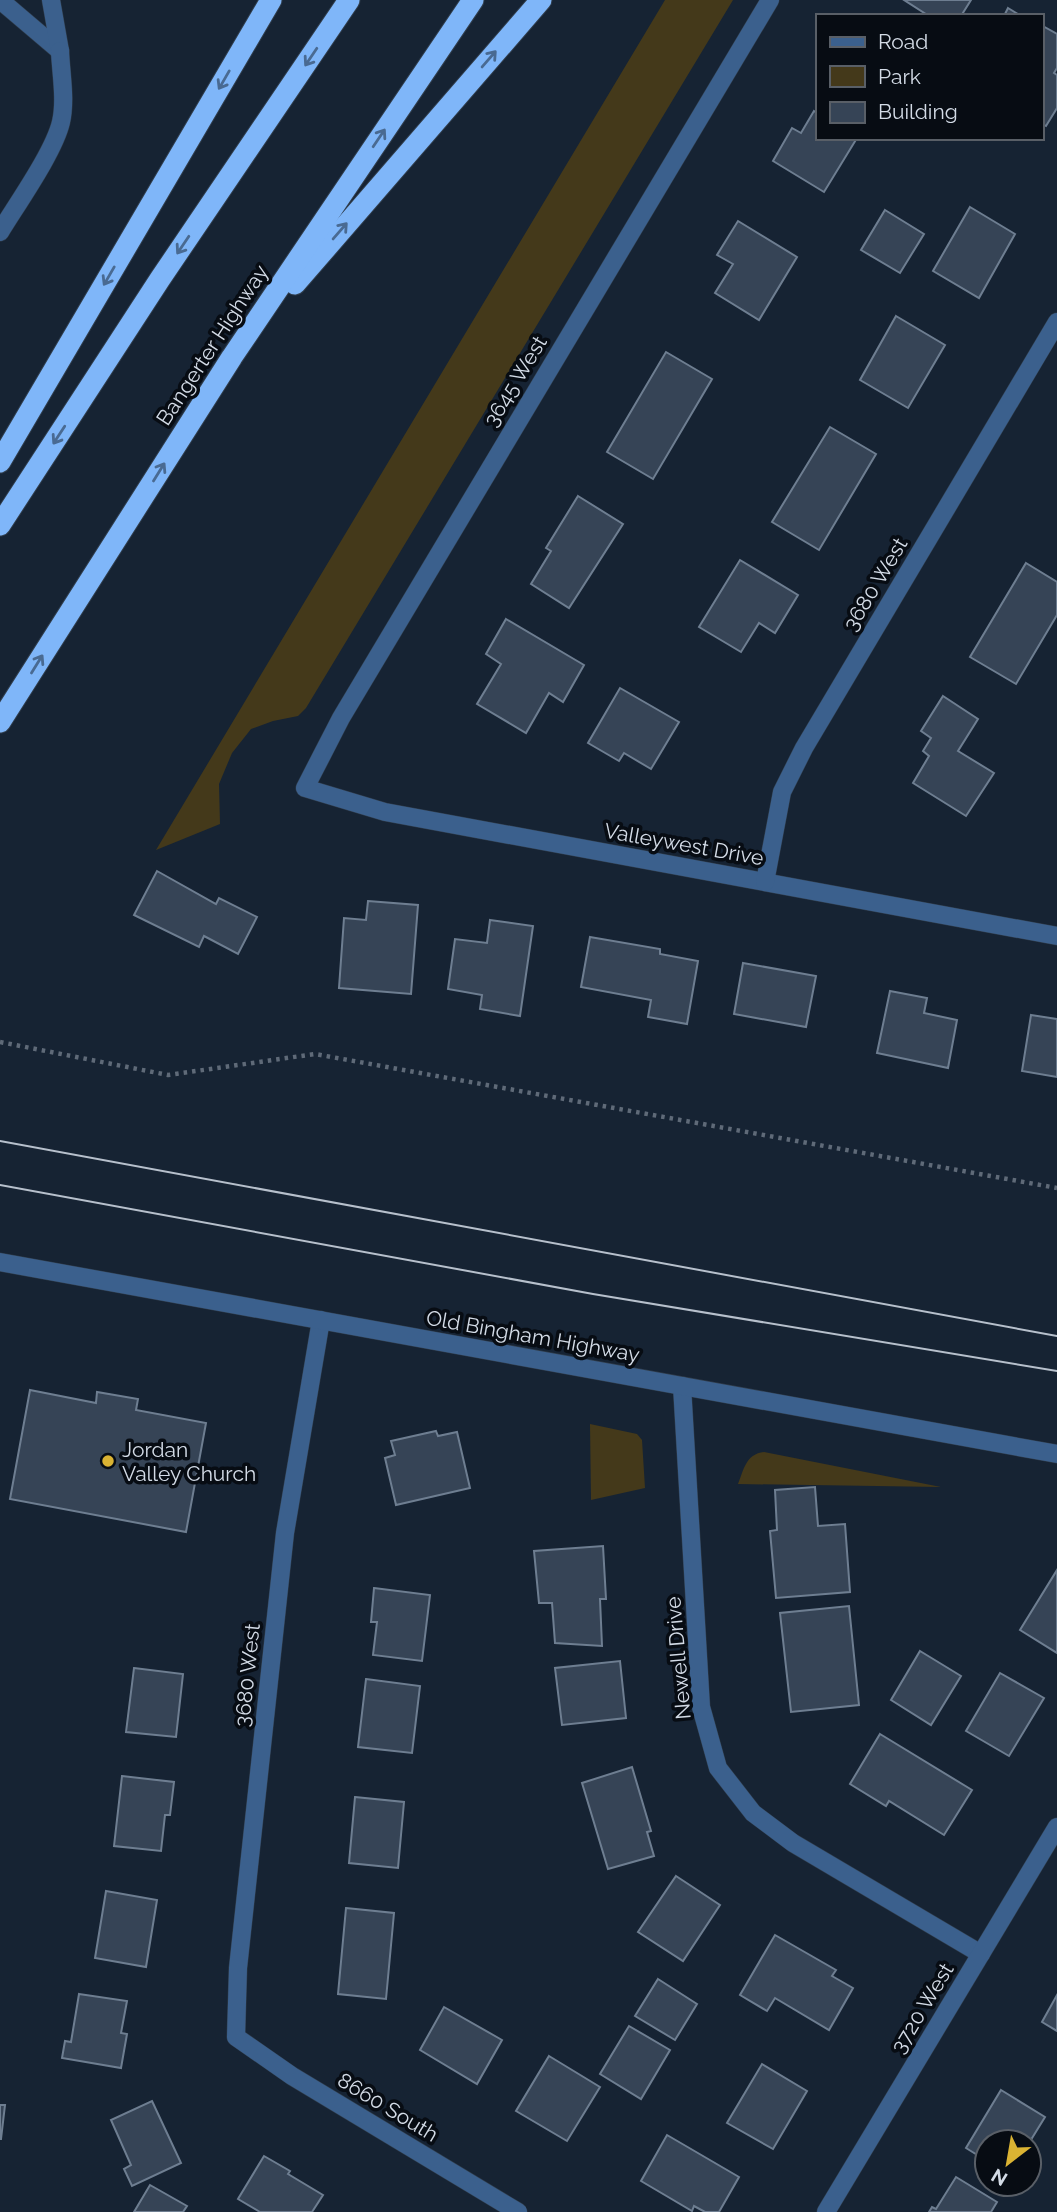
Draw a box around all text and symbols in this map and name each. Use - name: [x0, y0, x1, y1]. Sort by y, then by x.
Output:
- legend: [816, 14, 1043, 140]
- text: Road: [878, 29, 928, 54]
- one-way arrow: [303, 46, 317, 66]
- one-way arrow: [481, 50, 497, 68]
- text: Park: [878, 64, 921, 89]
- one-way arrow: [217, 69, 230, 90]
- text: Building: [878, 99, 958, 124]
- one-way arrow: [372, 129, 387, 148]
- one-way arrow: [332, 222, 348, 240]
- one-way arrow: [176, 235, 190, 254]
- street label: Bangerter Highway: [151, 260, 273, 430]
- one-way arrow: [102, 266, 116, 286]
- street label: 3645 West: [478, 331, 552, 431]
- one-way arrow: [51, 425, 65, 445]
- one-way arrow: [151, 463, 166, 482]
- street label: 3680 West: [838, 533, 912, 635]
- one-way arrow: [29, 655, 44, 674]
- street label: Valleywest Drive: [603, 818, 765, 870]
- street label: Old Bingham Highway: [424, 1305, 642, 1367]
- place label: Jordan Valley Church: [122, 1437, 256, 1486]
- marker: Jordan Valley Church: [100, 1453, 116, 1469]
- street label: Newell Drive: [660, 1595, 696, 1721]
- street label: 3680 West: [229, 1622, 265, 1728]
- street label: 3720 West: [885, 1958, 959, 2058]
- street label: 8660 South: [333, 2067, 443, 2147]
- north arrow: [973, 2128, 1043, 2198]
- text: N: [987, 2164, 1011, 2191]

